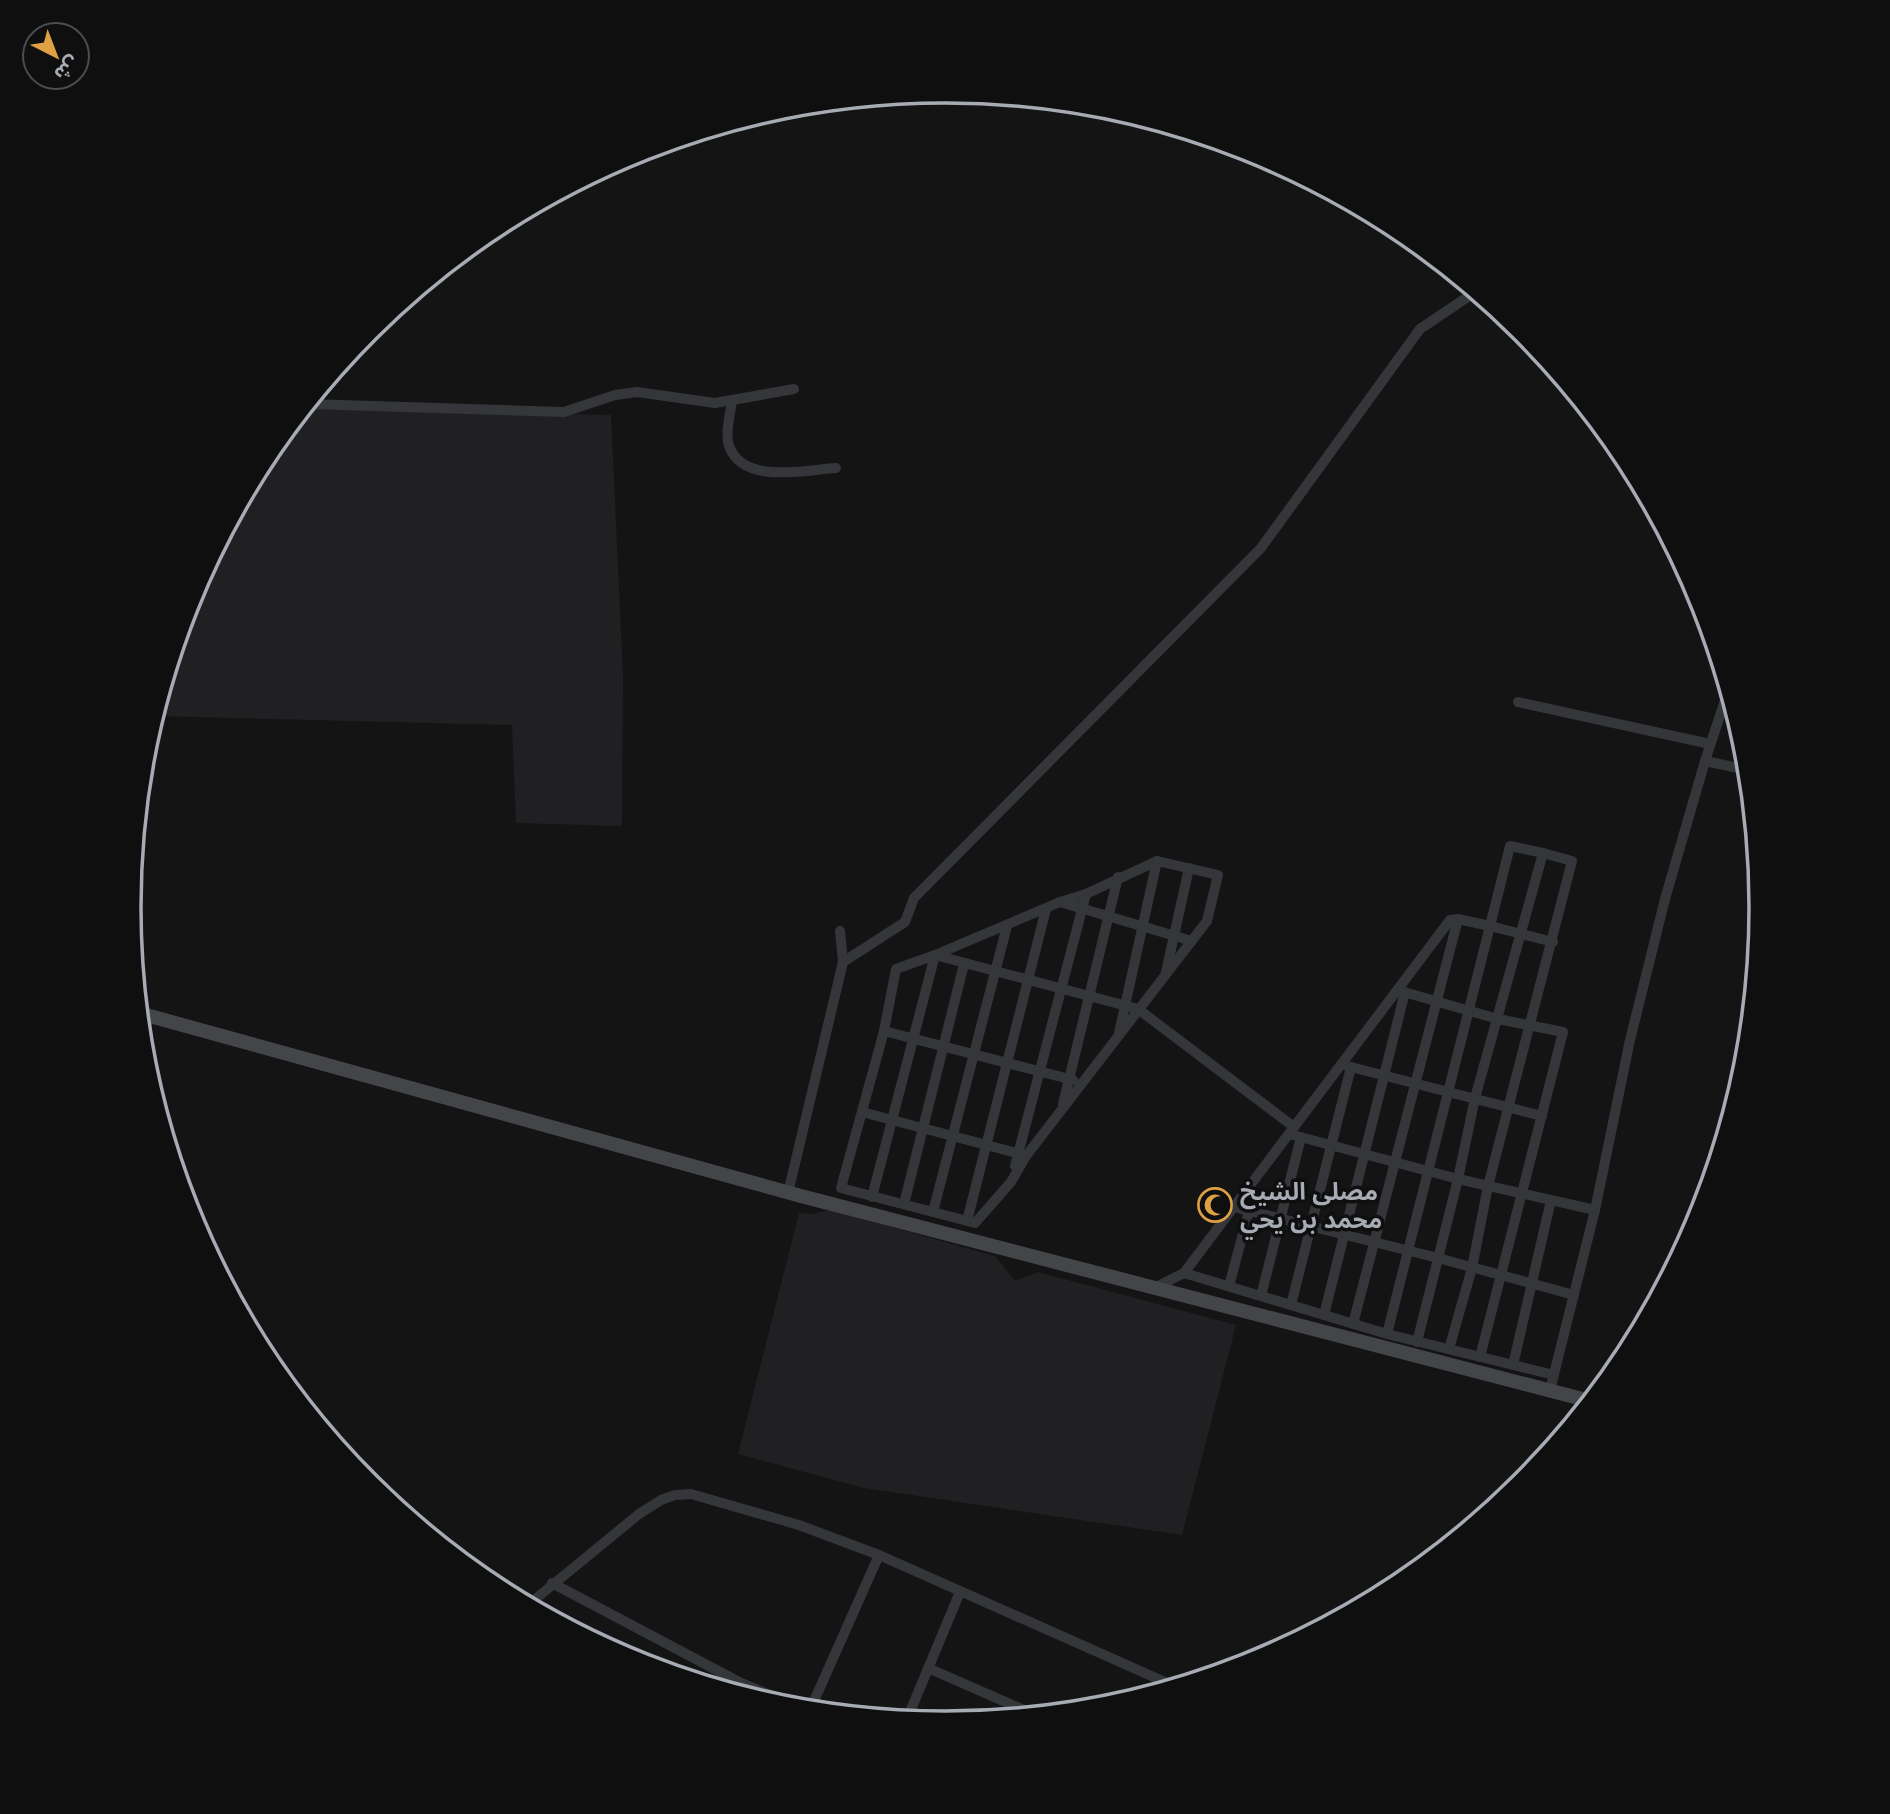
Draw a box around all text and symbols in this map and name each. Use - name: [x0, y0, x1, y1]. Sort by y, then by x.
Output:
- north arrow: [21, 21, 91, 91]
- text: ش: [50, 52, 84, 85]
- place label: مصلى الشيخ محمد بن يحي: [1240, 1178, 1382, 1239]
- mosque icon: مصلى الشيخ محمد بن يحي: [1196, 1186, 1234, 1224]

